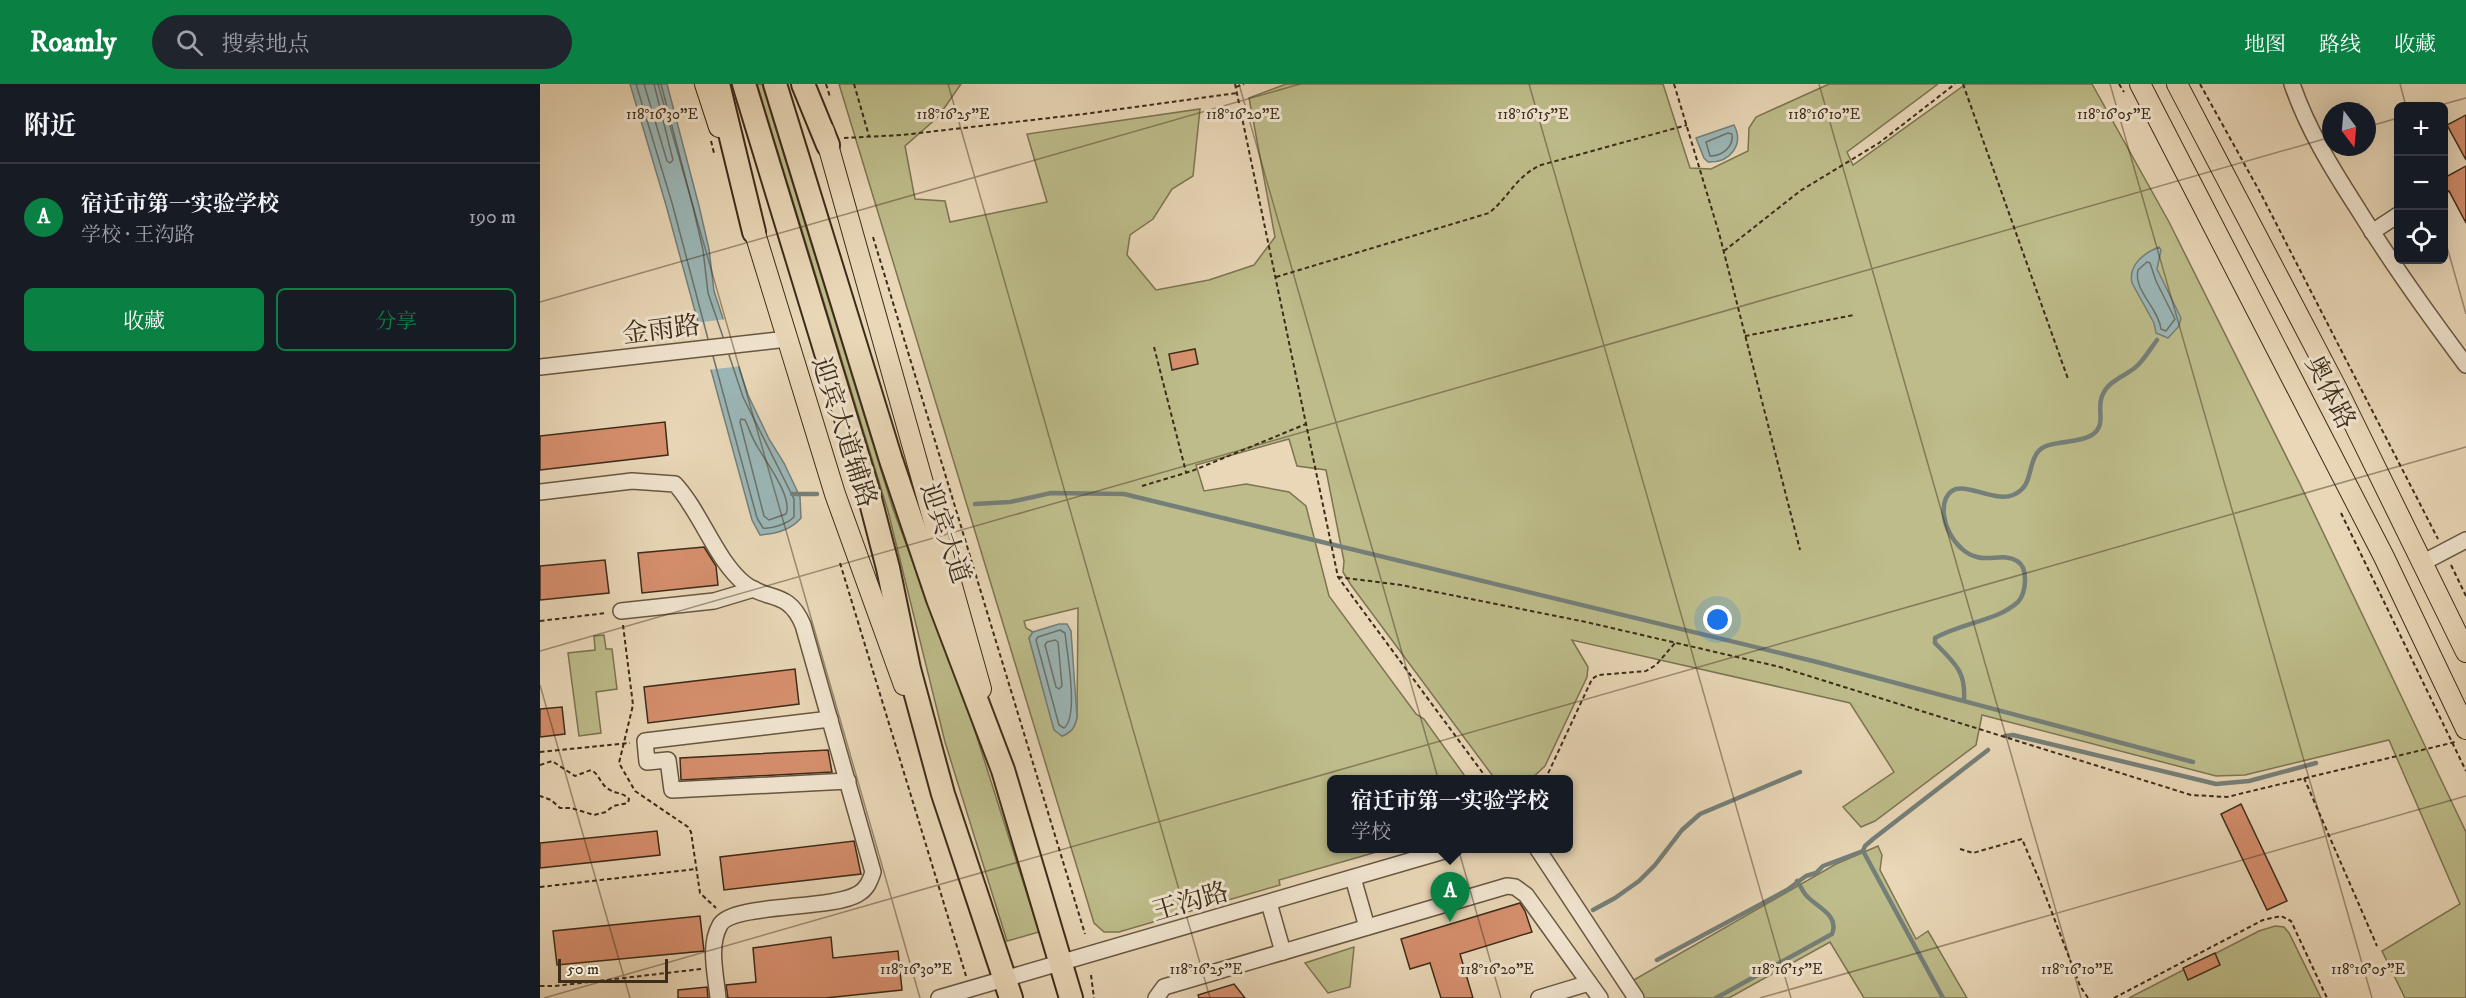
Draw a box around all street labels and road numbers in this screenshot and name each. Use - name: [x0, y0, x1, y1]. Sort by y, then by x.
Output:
- street label: 金雨路: [620, 309, 702, 352]
- street label: 奥体路: [2297, 350, 2362, 435]
- street label: 迎宾大道辅路: [804, 353, 883, 512]
- street label: 迎宾大道: [912, 479, 977, 588]
- street label: 王沟路: [1148, 876, 1232, 929]

